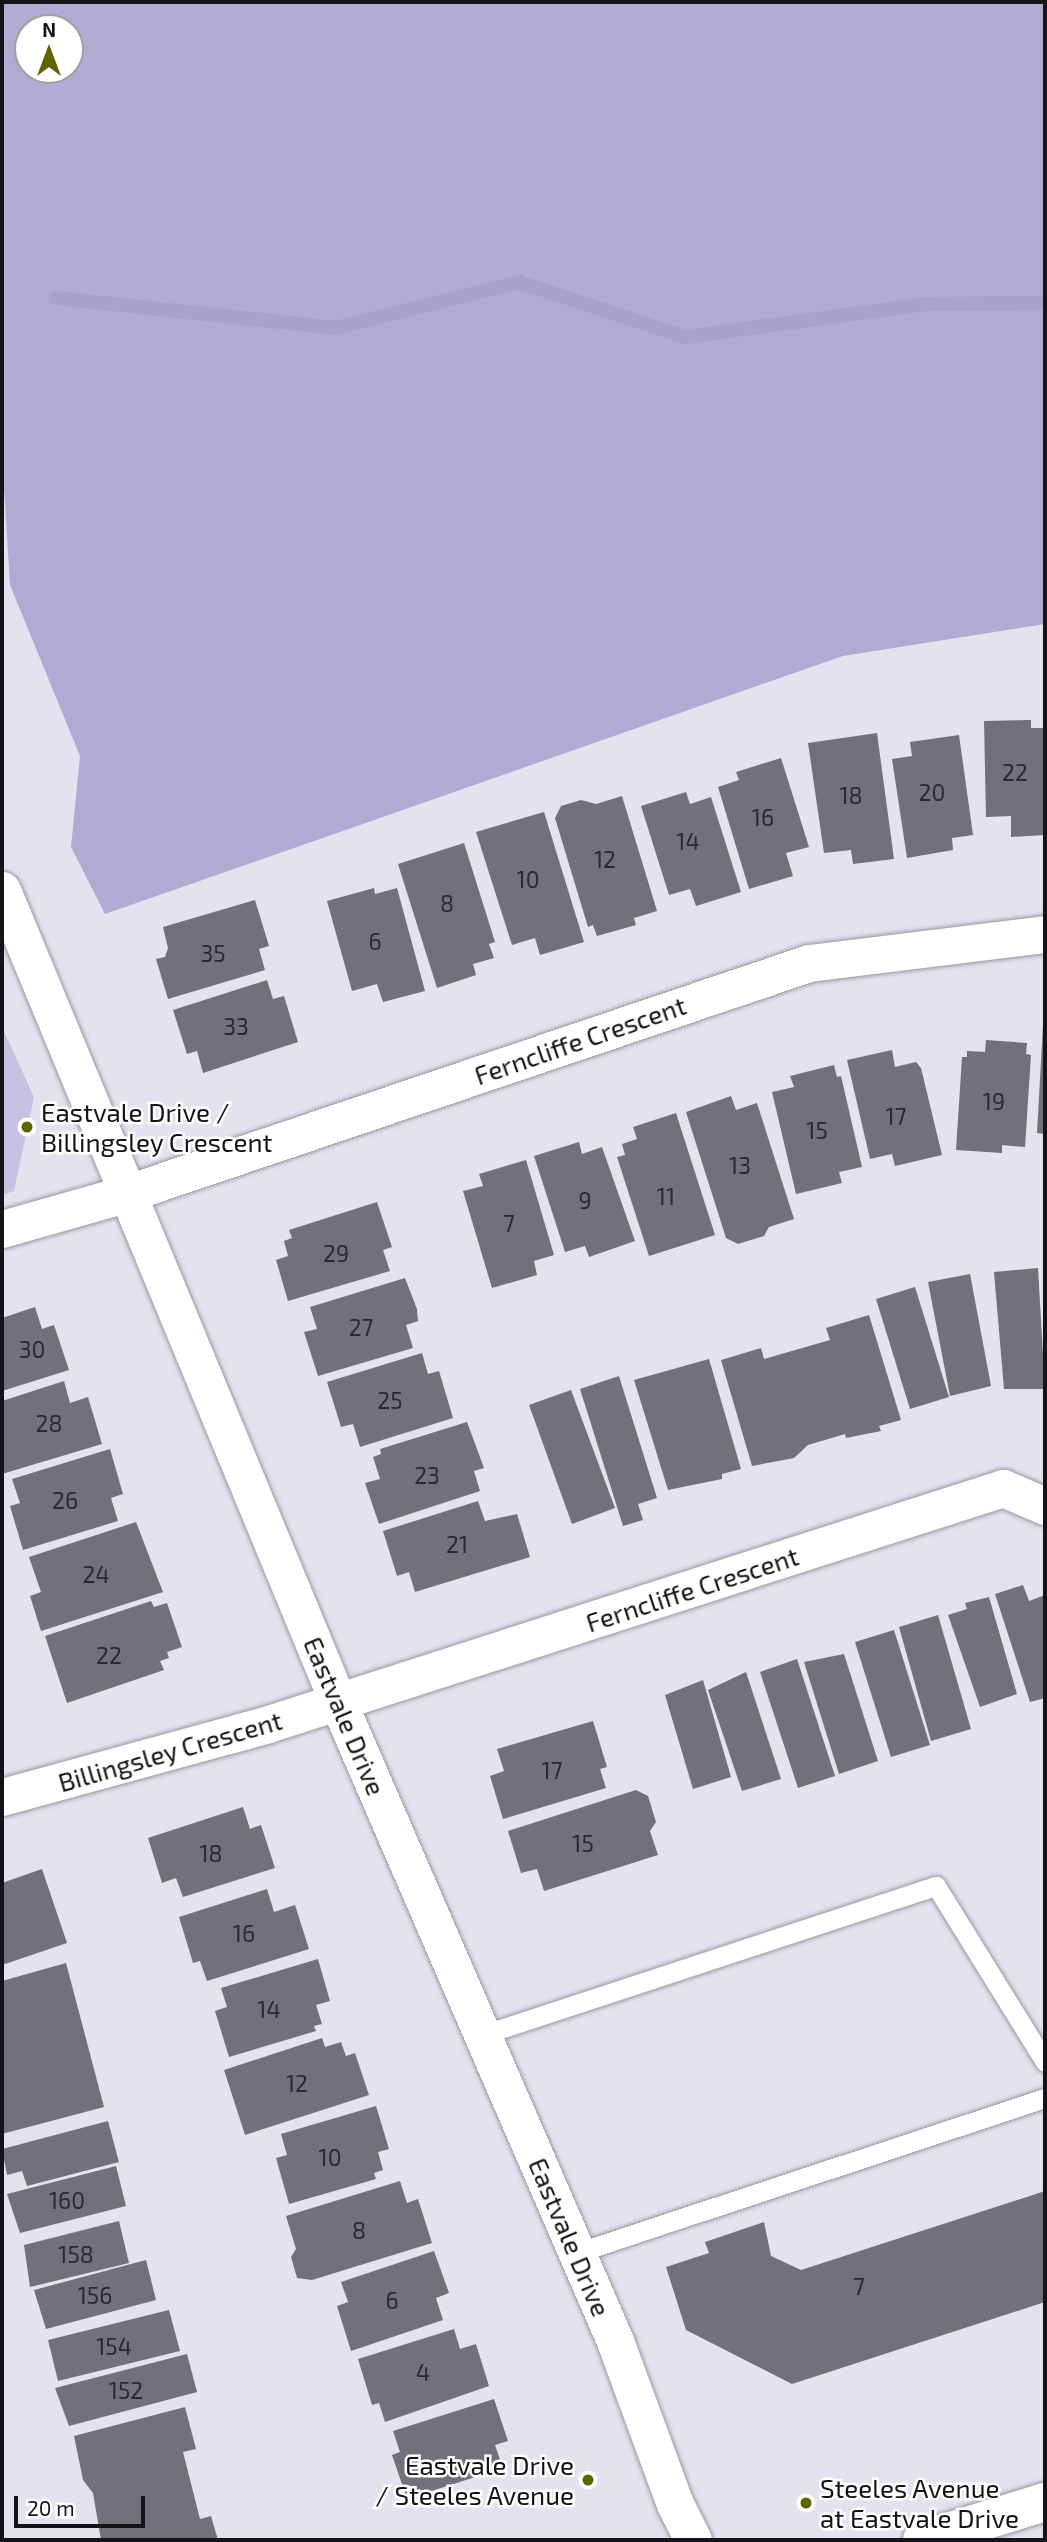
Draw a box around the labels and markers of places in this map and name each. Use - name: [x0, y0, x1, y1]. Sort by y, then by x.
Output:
- place label: Eastvale Drive / Billingsley Crescent: [41, 1096, 273, 1158]
- marker: Eastvale Drive / Billingsley Crescent: [19, 1119, 35, 1135]
- place label: Eastvale Drive / Steeles Avenue: [375, 2449, 574, 2510]
- marker: Eastvale Drive / Steeles Avenue: [580, 2472, 596, 2488]
- place label: Steeles Avenue at Eastvale Drive: [820, 2472, 1019, 2534]
- marker: Steeles Avenue at Eastvale Drive: [798, 2495, 814, 2511]

